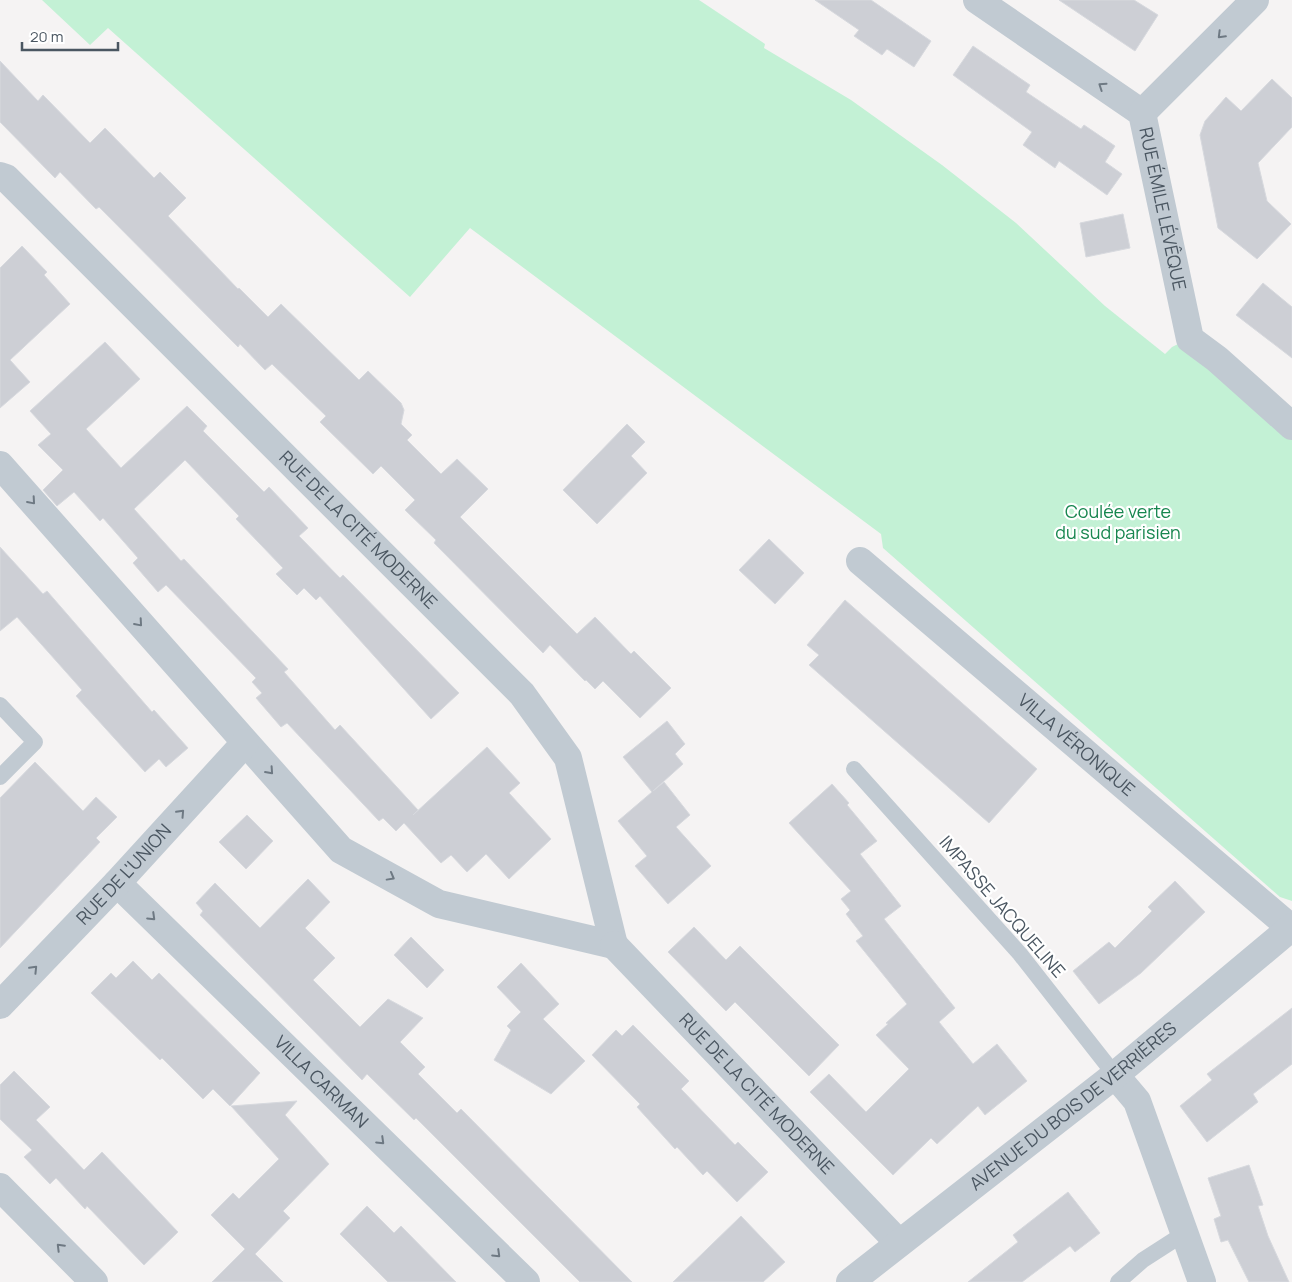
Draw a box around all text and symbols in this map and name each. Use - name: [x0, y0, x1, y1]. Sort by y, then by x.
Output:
- scale bar: [22, 20, 119, 52]
- text: 20 m: [30, 26, 63, 47]
- one-way arrow: [1217, 29, 1226, 38]
- one-way arrow: [1098, 82, 1107, 92]
- street label: RUE ÉMILE LÉVÊQUE: [1134, 125, 1192, 293]
- street label: RUE DE LA CITÉ MODERNE: [274, 445, 443, 613]
- one-way arrow: [26, 496, 35, 505]
- park label: Coulée verte du sud parisien: [1055, 499, 1181, 544]
- one-way arrow: [134, 618, 143, 627]
- street label: VILLA VÉRONIQUE: [1013, 688, 1140, 801]
- one-way arrow: [264, 766, 273, 775]
- one-way arrow: [175, 810, 184, 819]
- street label: RUE DE L'UNION: [70, 818, 176, 929]
- street label: IMPASSE JACQUELINE: [934, 830, 1071, 982]
- one-way arrow: [385, 871, 394, 881]
- one-way arrow: [146, 912, 155, 921]
- one-way arrow: [28, 966, 37, 975]
- street label: RUE DE LA CITÉ MODERNE: [674, 1007, 840, 1179]
- street label: AVENUE DU BOIS DE VERRIÈRES: [964, 1016, 1181, 1195]
- street label: VILLA CARMAN: [269, 1030, 374, 1133]
- one-way arrow: [375, 1135, 384, 1144]
- one-way arrow: [57, 1244, 66, 1253]
- one-way arrow: [491, 1248, 500, 1257]

